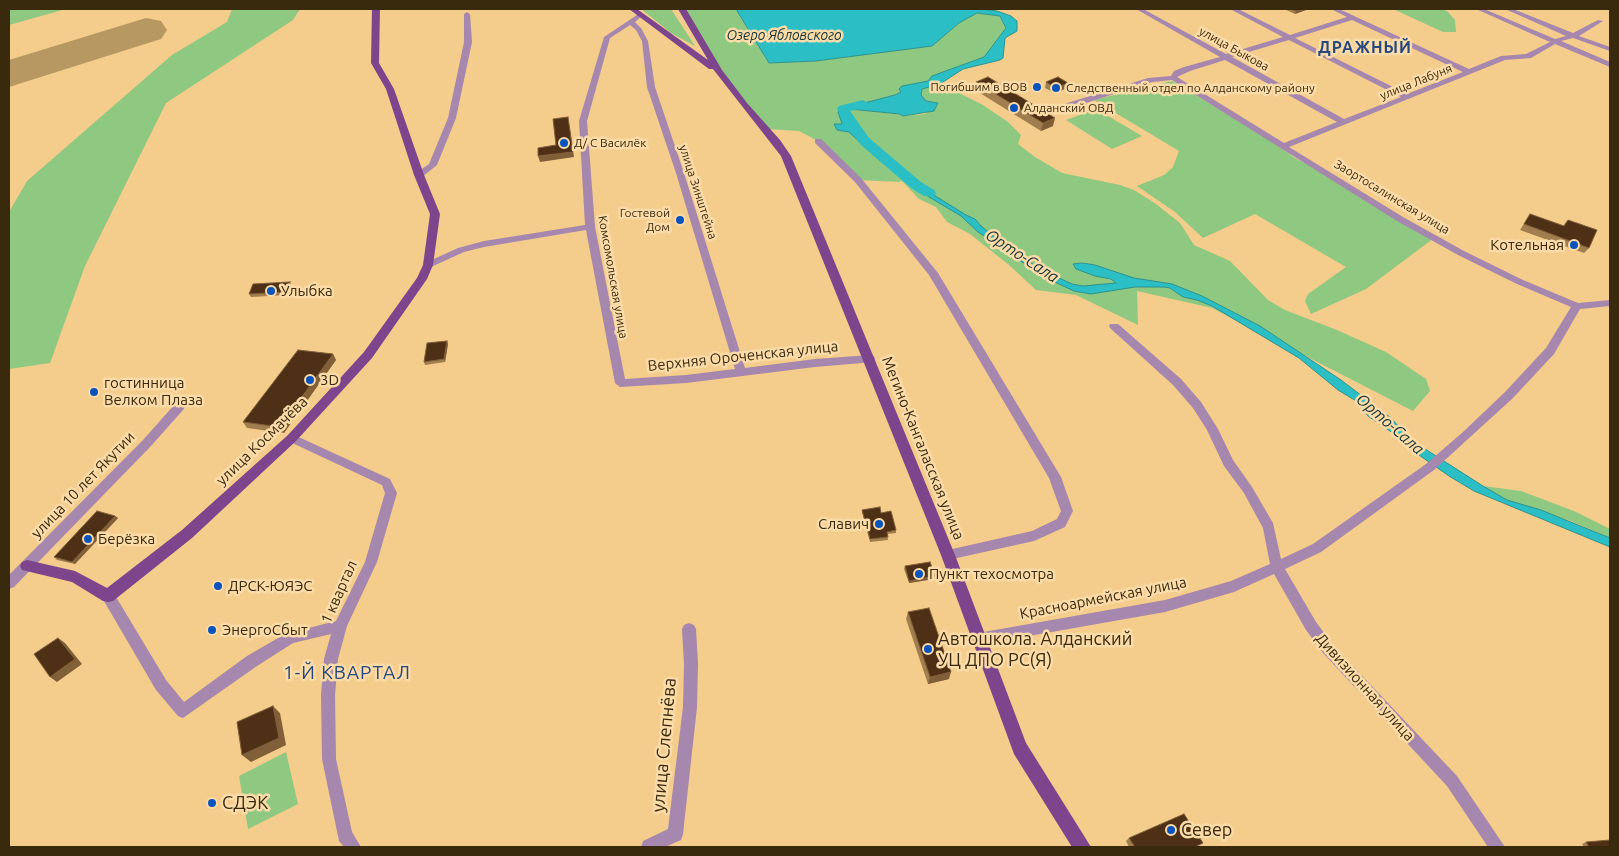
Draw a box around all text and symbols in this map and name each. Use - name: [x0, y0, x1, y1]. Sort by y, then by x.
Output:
- street label: улица Быкова: [1197, 24, 1271, 74]
- water label: Озеро Ябловского: [727, 27, 841, 43]
- district label: ДРАЖНЫЙ: [1317, 38, 1413, 58]
- street label: улица Лабуня: [1378, 61, 1454, 103]
- place label: Погибшим в ВОВ: [931, 80, 1027, 94]
- marker: Погибшим в ВОВ: [1031, 81, 1043, 93]
- place label: Следственный отдел по Алданскому району: [1066, 81, 1315, 95]
- marker: Следственный отдел по Алданскому району: [1050, 82, 1062, 94]
- place label: Алданский ОВД: [1024, 101, 1113, 115]
- marker: Алданский ОВД: [1008, 102, 1020, 114]
- place label: Д/ С Василёк: [574, 136, 646, 150]
- marker: Д/ С Василёк: [558, 137, 570, 149]
- street label: улица Зинштейна: [676, 143, 720, 241]
- street label: Заортосалинская улица: [1332, 157, 1452, 237]
- place label: Гостевой Дом: [620, 206, 670, 234]
- street label: Комсомольская улица: [595, 214, 631, 340]
- marker: Гостевой Дом: [674, 214, 686, 226]
- water label: Орто-Сала: [982, 225, 1062, 287]
- place label: Котельная: [1490, 236, 1564, 254]
- marker: Котельная: [1568, 239, 1580, 251]
- place label: Улыбка: [281, 282, 333, 300]
- marker: Улыбка: [265, 285, 277, 297]
- street label: Верхняя Ороченская улица: [647, 337, 839, 375]
- street label: Мегино-Кангаласская улица: [878, 354, 968, 542]
- place label: 3D: [320, 371, 339, 389]
- place label: гостинница Велком Плаза: [104, 374, 203, 409]
- marker: 3D: [304, 374, 316, 386]
- marker: гостинница Велком Плаза: [88, 386, 100, 398]
- water label: Орто-Сала: [1352, 389, 1428, 459]
- street label: улица Космачёва: [213, 393, 311, 489]
- street label: улица 10 лет Якутии: [28, 428, 138, 542]
- place label: Славич: [818, 515, 869, 533]
- marker: Славич: [873, 518, 885, 530]
- place label: Берёзка: [98, 530, 155, 548]
- marker: Берёзка: [82, 533, 94, 545]
- street label: 1 квартал: [317, 557, 361, 627]
- place label: Пункт техосмотра: [929, 565, 1054, 583]
- marker: Пункт техосмотра: [913, 568, 925, 580]
- street label: Красноармейская улица: [1018, 573, 1188, 623]
- place label: ДРСК-ЮЯЭС: [228, 577, 313, 595]
- marker: ДРСК-ЮЯЭС: [212, 580, 224, 592]
- place label: ЭнергоСбыт: [222, 621, 308, 639]
- marker: ЭнергоСбыт: [206, 624, 218, 636]
- place label: Автошкола. Алданский УЦ ДПО РС(Я): [938, 628, 1132, 670]
- street label: Дивизионная улица: [1312, 629, 1418, 745]
- marker: Автошкола. Алданский УЦ ДПО РС(Я): [922, 643, 934, 655]
- district label: 1-Й КВАРТАЛ: [282, 662, 412, 684]
- street label: улица Слепнёва: [647, 677, 681, 813]
- place label: СДЭК: [222, 792, 268, 814]
- marker: СДЭК: [206, 797, 218, 809]
- place label: Север: [1181, 819, 1232, 841]
- marker: Север: [1165, 824, 1177, 836]

